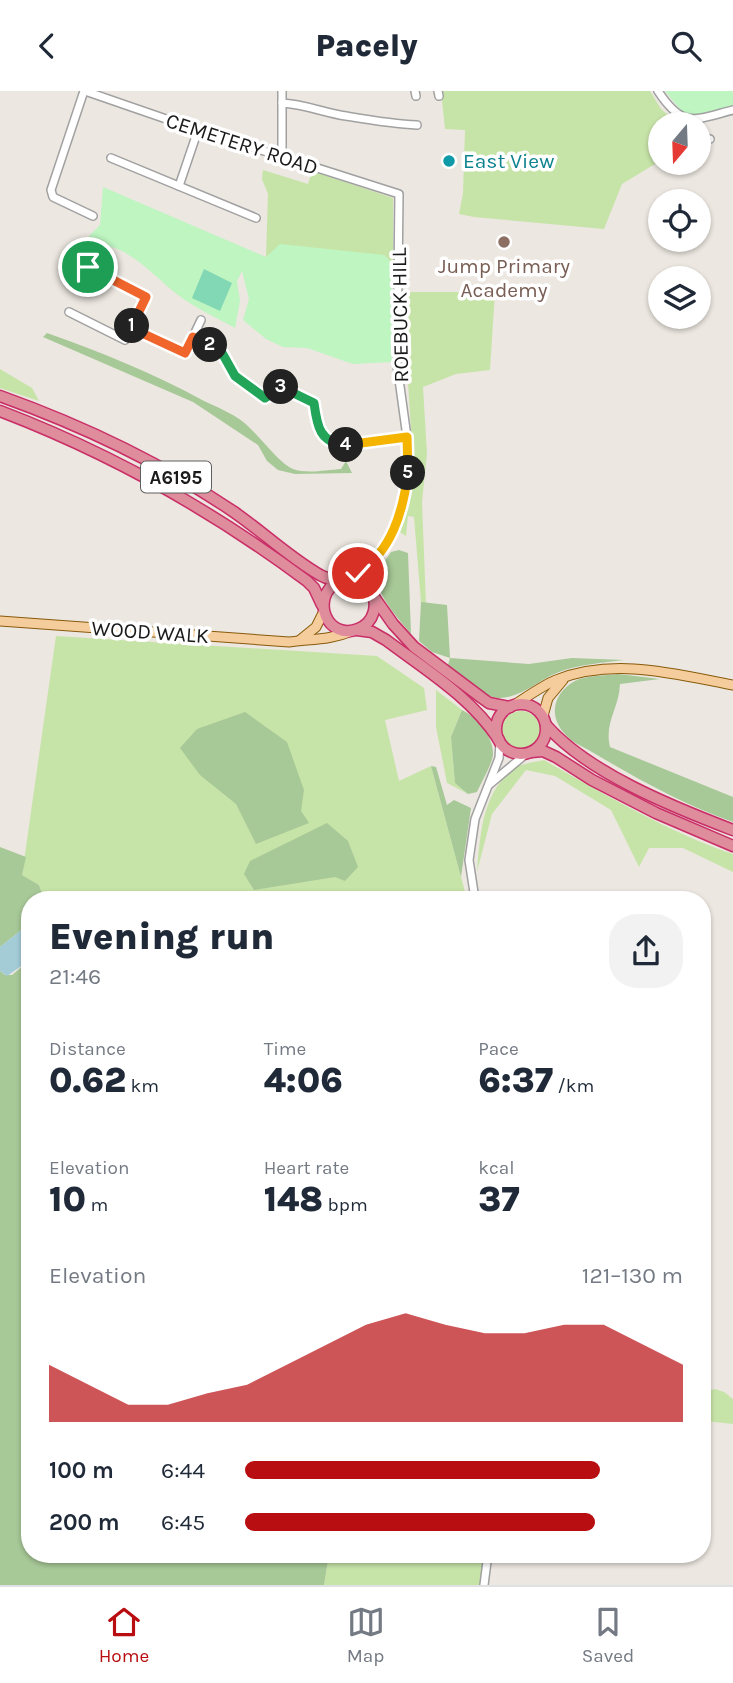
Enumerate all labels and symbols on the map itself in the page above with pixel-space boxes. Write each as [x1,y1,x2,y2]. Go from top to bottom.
street label: CEMETERY ROAD [163,108,321,180]
north arrow [648,112,710,175]
place label: East View [463,149,554,173]
marker: East View [441,153,457,169]
marker: Jump Primary Academy [496,234,512,250]
pin [58,237,118,297]
street label: ROEBUCK HILL [387,247,413,383]
place label: Jump Primary Academy [438,254,570,302]
pin: 1 [114,309,150,343]
pin: 2 [192,327,228,363]
pin: 3 [264,369,298,405]
pin: 4 [328,427,364,463]
pin: 5 [390,455,426,491]
road number: A6195 [141,461,211,493]
pin [328,543,388,603]
street label: WOOD WALK [91,616,210,648]

